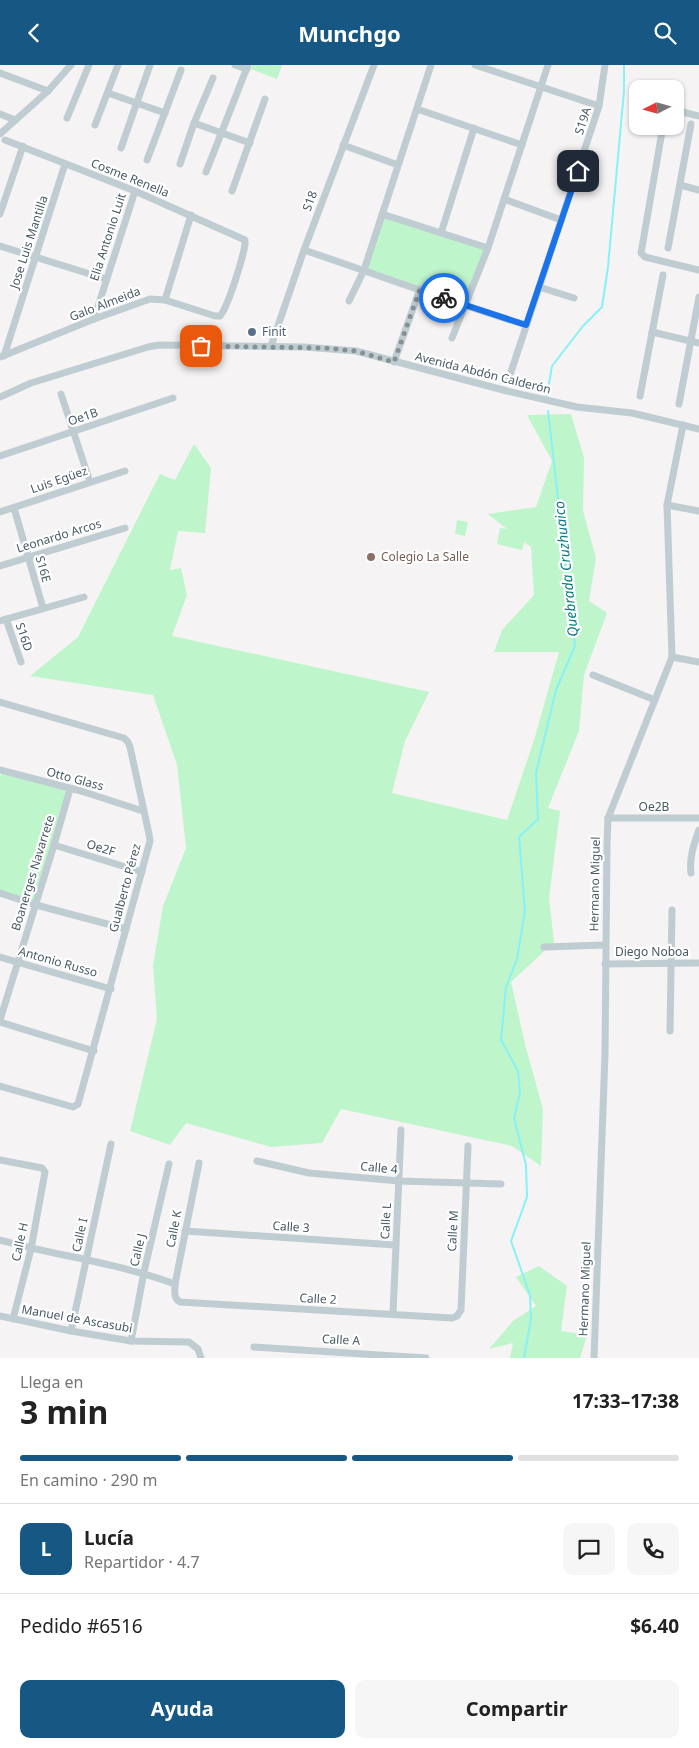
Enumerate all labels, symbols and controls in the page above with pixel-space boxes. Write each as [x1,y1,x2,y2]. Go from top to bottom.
text: Munchgo [298,18,401,48]
icon: back [20,19,48,47]
icon: search [651,19,679,47]
north arrow [629,80,684,135]
map controls [629,80,684,135]
street label: S19A [570,105,595,137]
pin [557,150,599,192]
street label: Cosme Renella [89,154,172,201]
icon: home [564,157,592,185]
street label: S18 [298,188,321,213]
street label: Elia Antonio Luit [85,190,130,283]
street label: Jose Luis Mantilla [5,193,52,292]
courier [419,273,469,323]
street label: Galo Almeida [67,282,143,325]
icon: bike [430,284,458,312]
place label: Finit [262,323,287,340]
pin [180,325,222,367]
marker: Finit [246,326,258,338]
icon: bag [187,332,215,360]
street label: Avenida Abdón Calderón [413,347,553,398]
street label: Oe1B [66,403,100,430]
street label: Luis Egüez [28,462,90,497]
water label: Quebrada Cruzhuaico [549,500,582,638]
street label: Leonardo Arcos [14,514,104,557]
place label: Colegio La Salle [381,548,469,565]
marker: Colegio La Salle [365,551,377,563]
street label: S16E [32,554,55,584]
street label: S16D [12,620,37,654]
street label: Otto Glass [45,763,106,794]
street label: Oe2B [639,798,670,815]
street label: Boanerges Navarrete [7,813,58,933]
street label: Oe2F [85,835,118,860]
street label: Hermano Miguel [585,836,604,932]
street label: Gualberto Pérez [105,841,145,934]
street label: Antonio Russo [17,942,100,981]
street label: Diego Noboa [615,943,689,960]
street label: Calle 4 [360,1157,398,1178]
street label: Calle L [376,1202,395,1240]
street label: Calle K [162,1208,186,1249]
street label: Calle M [443,1210,462,1252]
street label: Calle I [68,1216,91,1254]
street label: Calle 3 [272,1217,310,1236]
street label: Calle H [7,1221,32,1263]
street label: Calle J [125,1232,150,1268]
street label: Hermano Miguel [574,1241,595,1337]
street label: Calle 2 [299,1289,337,1308]
street label: Manuel de Ascasubi [20,1300,134,1337]
street label: Calle A [322,1330,361,1349]
text: Llega en [20,1371,83,1393]
text: 17:33–17:38 [572,1388,679,1414]
text: 3 min [20,1390,108,1433]
text: En camino · 290 m [20,1469,157,1491]
button: chat [563,1523,615,1575]
button: phone [627,1523,679,1575]
text: Lucía [84,1525,134,1551]
text: L [41,1536,51,1562]
text: Repartidor · 4.7 [84,1551,200,1573]
text: Pedido #6516 [20,1613,143,1639]
text: $6.40 [630,1613,679,1639]
button: Ayuda [20,1680,345,1738]
button: Compartir [355,1680,679,1738]

